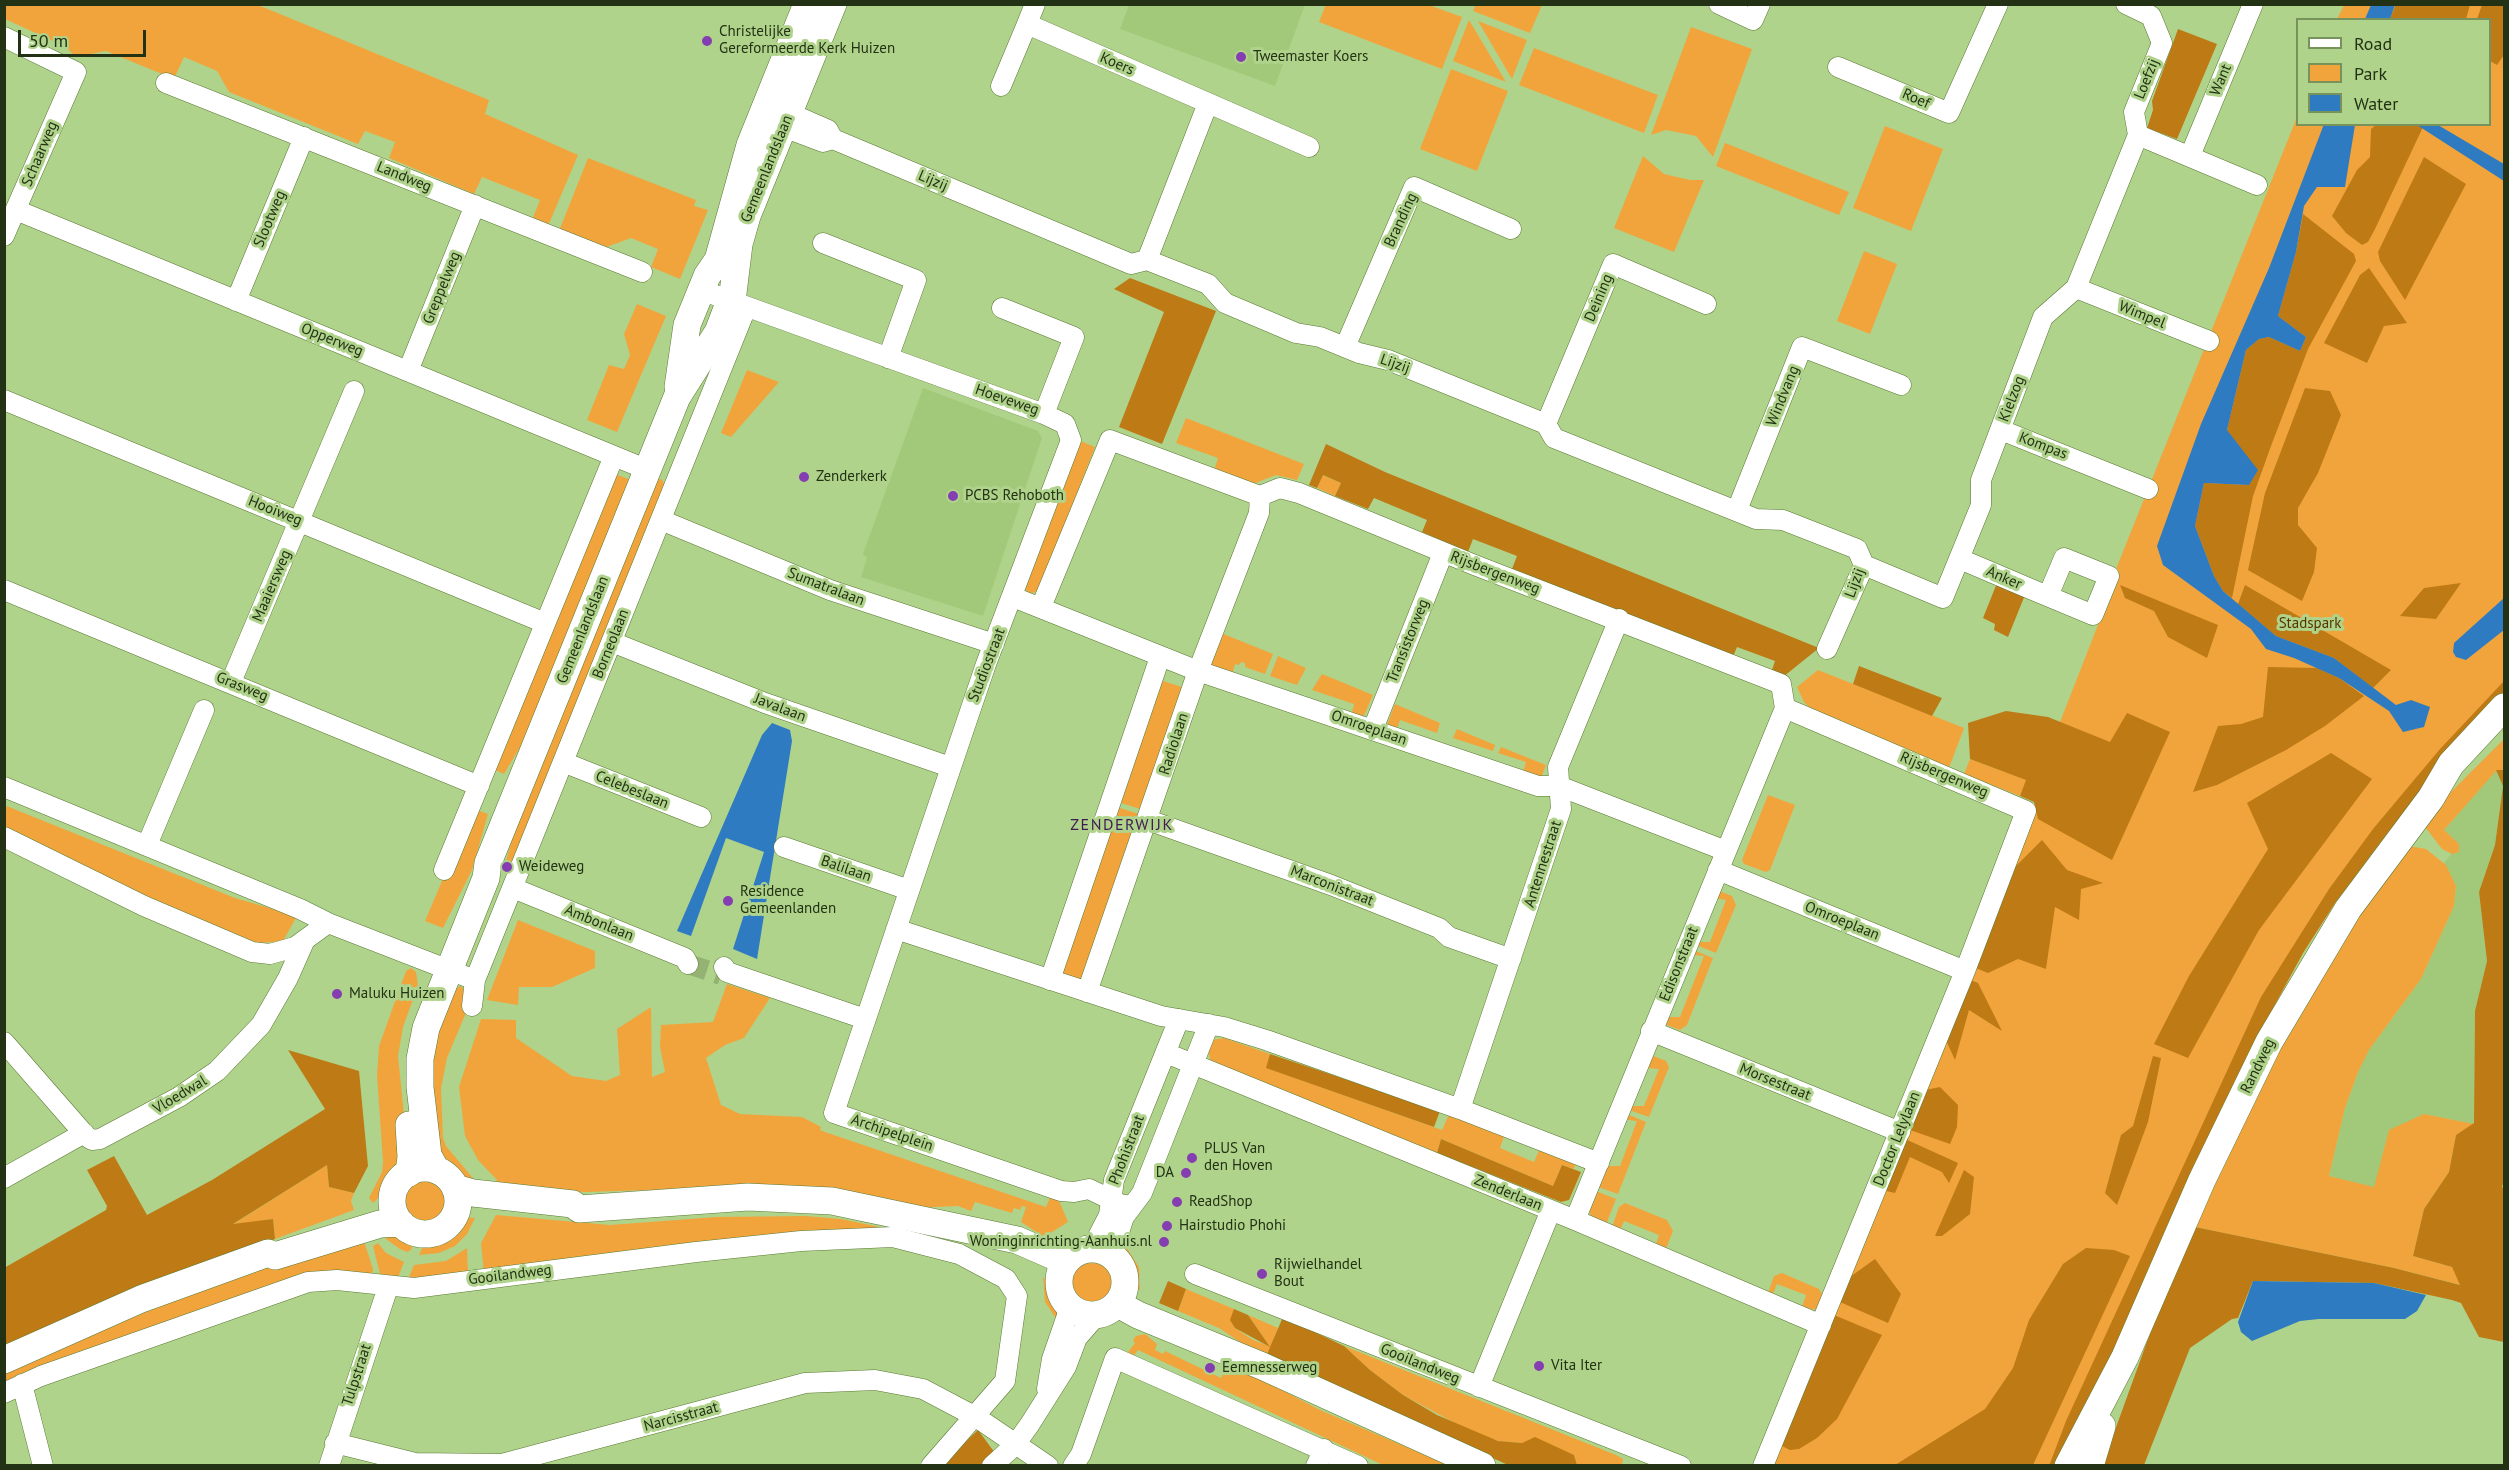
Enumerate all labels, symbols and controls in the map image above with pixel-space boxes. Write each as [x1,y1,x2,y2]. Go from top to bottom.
scale bar [21,18,148,56]
legend [2296,18,2491,126]
place label: Christelijke Gereformeerde Kerk Huizen [719,23,895,58]
text: 50 m [29,29,68,52]
text: Road [2354,32,2392,55]
marker: Christelijke Gereformeerde Kerk Huizen [700,34,714,48]
place label: Tweemaster Koers [1253,48,1368,66]
street label: Koers [1097,49,1137,79]
marker: Tweemaster Koers [1234,50,1248,64]
street label: Loefzij [2131,56,2163,102]
street label: Want [2206,62,2236,98]
text: Park [2354,62,2387,85]
street label: Roef [1899,85,1933,113]
text: Water [2354,92,2398,115]
street label: Gemeenlandslaan [737,113,797,225]
street label: Schaarweg [18,119,62,189]
street label: Landweg [374,158,434,196]
street label: Lijzij [915,167,951,195]
street label: Slootweg [250,188,290,250]
street label: Branding [1381,190,1421,250]
street label: Greppelweg [419,249,465,327]
street label: Deining [1581,272,1617,324]
street label: Wimpel [2116,298,2168,332]
street label: Opperweg [298,319,366,361]
street label: Lijzij [1378,351,1412,377]
street label: Windvang [1763,363,1803,429]
street label: Kielzog [1995,373,2029,425]
street label: Hoeveweg [973,381,1041,419]
street label: Kompas [2016,429,2070,463]
place label: Zenderkerk [816,468,887,486]
marker: Zenderkerk [797,470,811,484]
place label: PCBS Rehoboth [965,487,1064,505]
marker: PCBS Rehoboth [946,489,960,503]
street label: Hooiweg [245,492,305,530]
street label: Maaiersweg [249,547,295,625]
street label: Rijsbergenweg [1448,548,1542,598]
street label: Anker [1984,563,2024,593]
street label: Sumatralaan [785,564,867,610]
street label: Lijzij [1841,566,1869,600]
street label: Gemeenlandslaan [553,574,613,686]
street label: Transistorweg [1383,597,1433,685]
street label: Borneolaan [589,607,633,681]
park label: Stadspark [2279,615,2341,633]
street label: Studiostraat [965,625,1009,705]
street label: Grasweg [213,668,271,706]
street label: Javalaan [752,690,808,726]
street label: Omroeplaan [1329,707,1409,749]
street label: Radiolaan [1156,711,1192,777]
street label: Rijsbergenweg [1897,748,1991,802]
street label: Celebeslaan [593,767,671,813]
district label: ZENDERWIJK [1070,815,1174,835]
street label: Antennestraat [1521,818,1565,910]
street label: Balilaan [818,852,874,886]
place label: Weideweg [519,858,584,876]
marker: Weideweg [500,860,514,874]
street label: Marconistraat [1288,862,1376,910]
place label: Residence Gemeenlanden [740,883,836,918]
marker: Residence Gemeenlanden [721,894,735,908]
street label: Omroeplaan [1802,898,1882,944]
street label: Ambonlaan [562,901,636,945]
street label: Edisonstraat [1656,924,1702,1004]
place label: Maluku Huizen [349,985,445,1003]
marker: Maluku Huizen [330,987,344,1001]
street label: Randweg [2237,1036,2279,1096]
street label: Morsestraat [1737,1060,1813,1104]
street label: Vloedwal [150,1072,210,1118]
street label: Doctor Lelylaan [1870,1089,1924,1189]
street label: Archipelplein [849,1111,935,1155]
street label: Phohistraat [1105,1113,1149,1187]
place label: PLUS Van den Hoven [1204,1140,1273,1175]
marker: PLUS Van den Hoven [1185,1151,1199,1165]
place label: DA [1156,1164,1174,1182]
marker: DA [1179,1166,1193,1180]
street label: Zenderlaan [1471,1171,1545,1215]
place label: ReadShop [1189,1193,1253,1211]
marker: ReadShop [1170,1195,1184,1209]
place label: Hairstudio Phohi [1179,1217,1286,1235]
marker: Hairstudio Phohi [1160,1219,1174,1233]
place label: Woninginrichting-Aanhuis.nl [970,1233,1152,1251]
marker: Woninginrichting-Aanhuis.nl [1157,1235,1171,1249]
place label: Rijwielhandel Bout [1274,1256,1362,1291]
street label: Gooilandweg [467,1261,553,1289]
marker: Rijwielhandel Bout [1255,1267,1269,1281]
street label: Gooilandweg [1378,1340,1462,1388]
street label: Tulpstraat [339,1342,375,1408]
place label: Vita Iter [1551,1357,1602,1375]
place label: Eemnesserweg [1222,1359,1317,1377]
marker: Vita Iter [1532,1359,1546,1373]
marker: Eemnesserweg [1203,1361,1217,1375]
street label: Narcisstraat [642,1398,720,1436]

